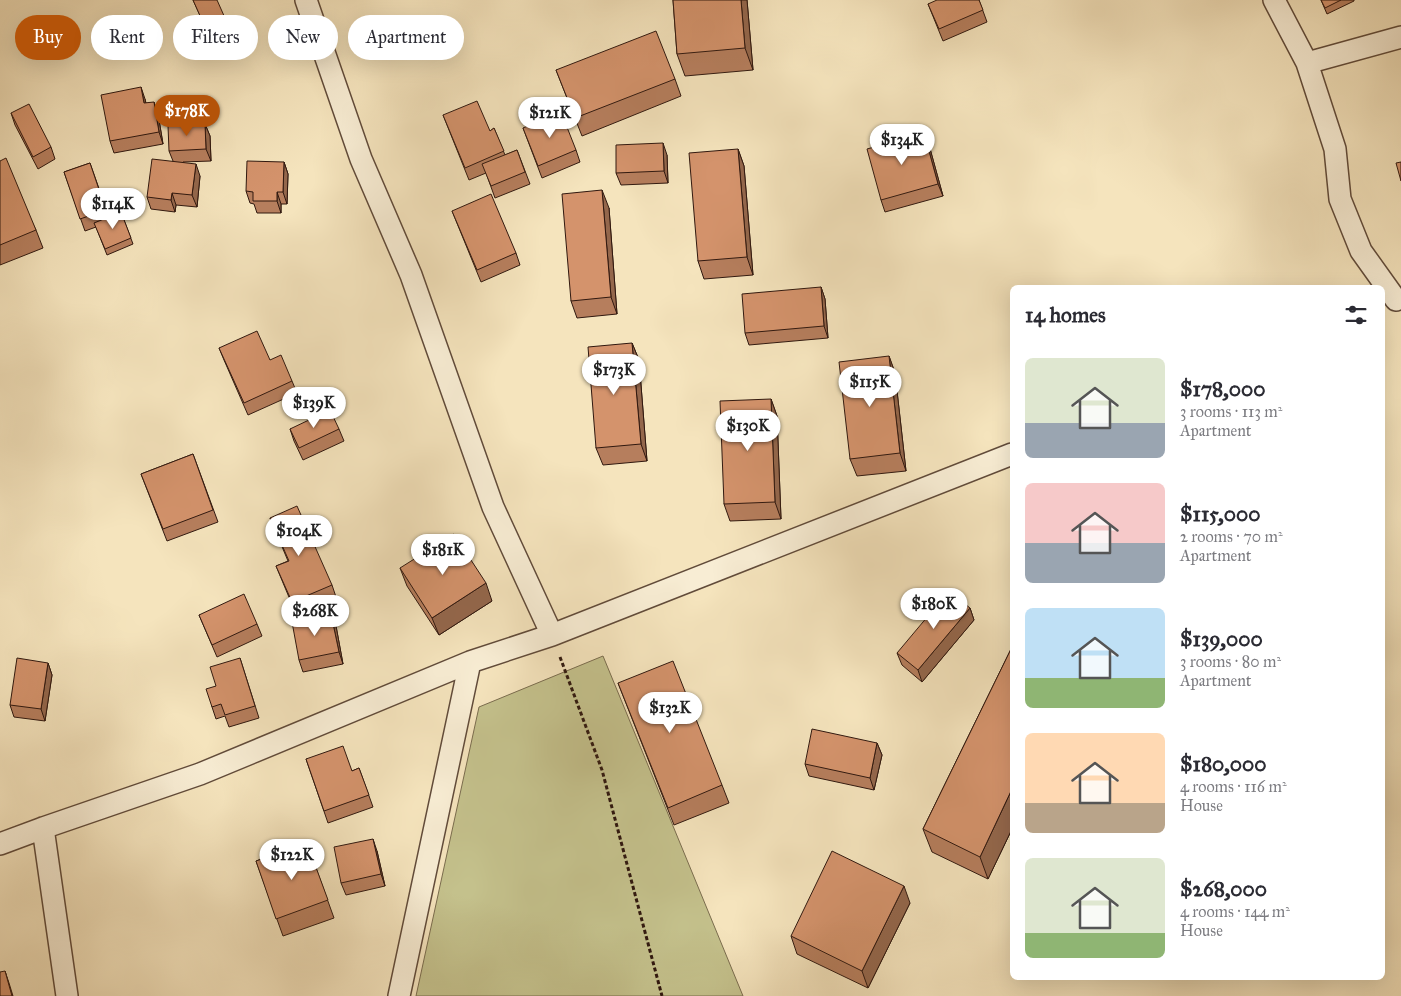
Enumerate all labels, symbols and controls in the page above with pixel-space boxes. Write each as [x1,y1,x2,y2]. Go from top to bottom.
chip: Buy [15,15,81,60]
chip: Rent [91,15,163,60]
chip: Filters [173,15,258,60]
chip: New [268,15,338,60]
chip: Apartment [348,15,464,60]
pin: $178K [152,94,222,137]
pin: $121K [515,96,585,139]
text: $178K [165,101,209,120]
text: $121K [529,103,571,122]
pin: $134K [867,124,937,166]
text: $134K [881,130,923,149]
pin: $114K [78,188,148,230]
text: $114K [92,194,134,213]
icon: filters [1342,301,1370,329]
text: 14 homes [1025,302,1106,328]
pin: $173K [579,354,649,396]
text: $173K [593,360,635,379]
pin: $115K [835,366,905,408]
text: $115K [850,372,890,391]
text: $178,000 [1180,376,1265,402]
icon: home [1065,378,1125,438]
pin: $139K [279,386,349,429]
text: $139K [293,393,335,412]
text: 3 rooms · 113 m² [1180,402,1282,421]
pin: $130K [713,410,783,452]
text: $130K [727,416,769,435]
text: Apartment [1180,421,1252,440]
text: $115,000 [1180,501,1260,527]
icon: home [1065,503,1125,563]
pin: $104K [264,514,334,557]
text: $104K [276,521,322,540]
text: 2 rooms · 70 m² [1180,527,1283,546]
pin: $181K [408,534,478,576]
text: $181K [422,540,464,559]
text: Apartment [1180,546,1252,565]
pin: $180K [899,588,969,630]
pin: $268K [280,594,350,637]
text: $180K [911,594,957,613]
text: $268K [292,601,338,620]
text: $139,000 [1180,626,1263,652]
icon: home [1065,628,1125,688]
text: 3 rooms · 80 m² [1180,652,1281,671]
text: Apartment [1180,671,1252,690]
pin: $132K [635,692,705,734]
text: $132K [649,698,691,717]
text: $180,000 [1180,751,1266,777]
icon: home [1065,753,1125,813]
text: 4 rooms · 116 m² [1180,777,1287,796]
text: House [1180,796,1223,815]
pin: $122K [257,838,327,881]
text: $122K [271,845,314,864]
text: $268,000 [1180,876,1267,902]
icon: home [1065,878,1125,938]
text: 4 rooms · 144 m² [1180,902,1290,921]
text: House [1180,921,1223,940]

